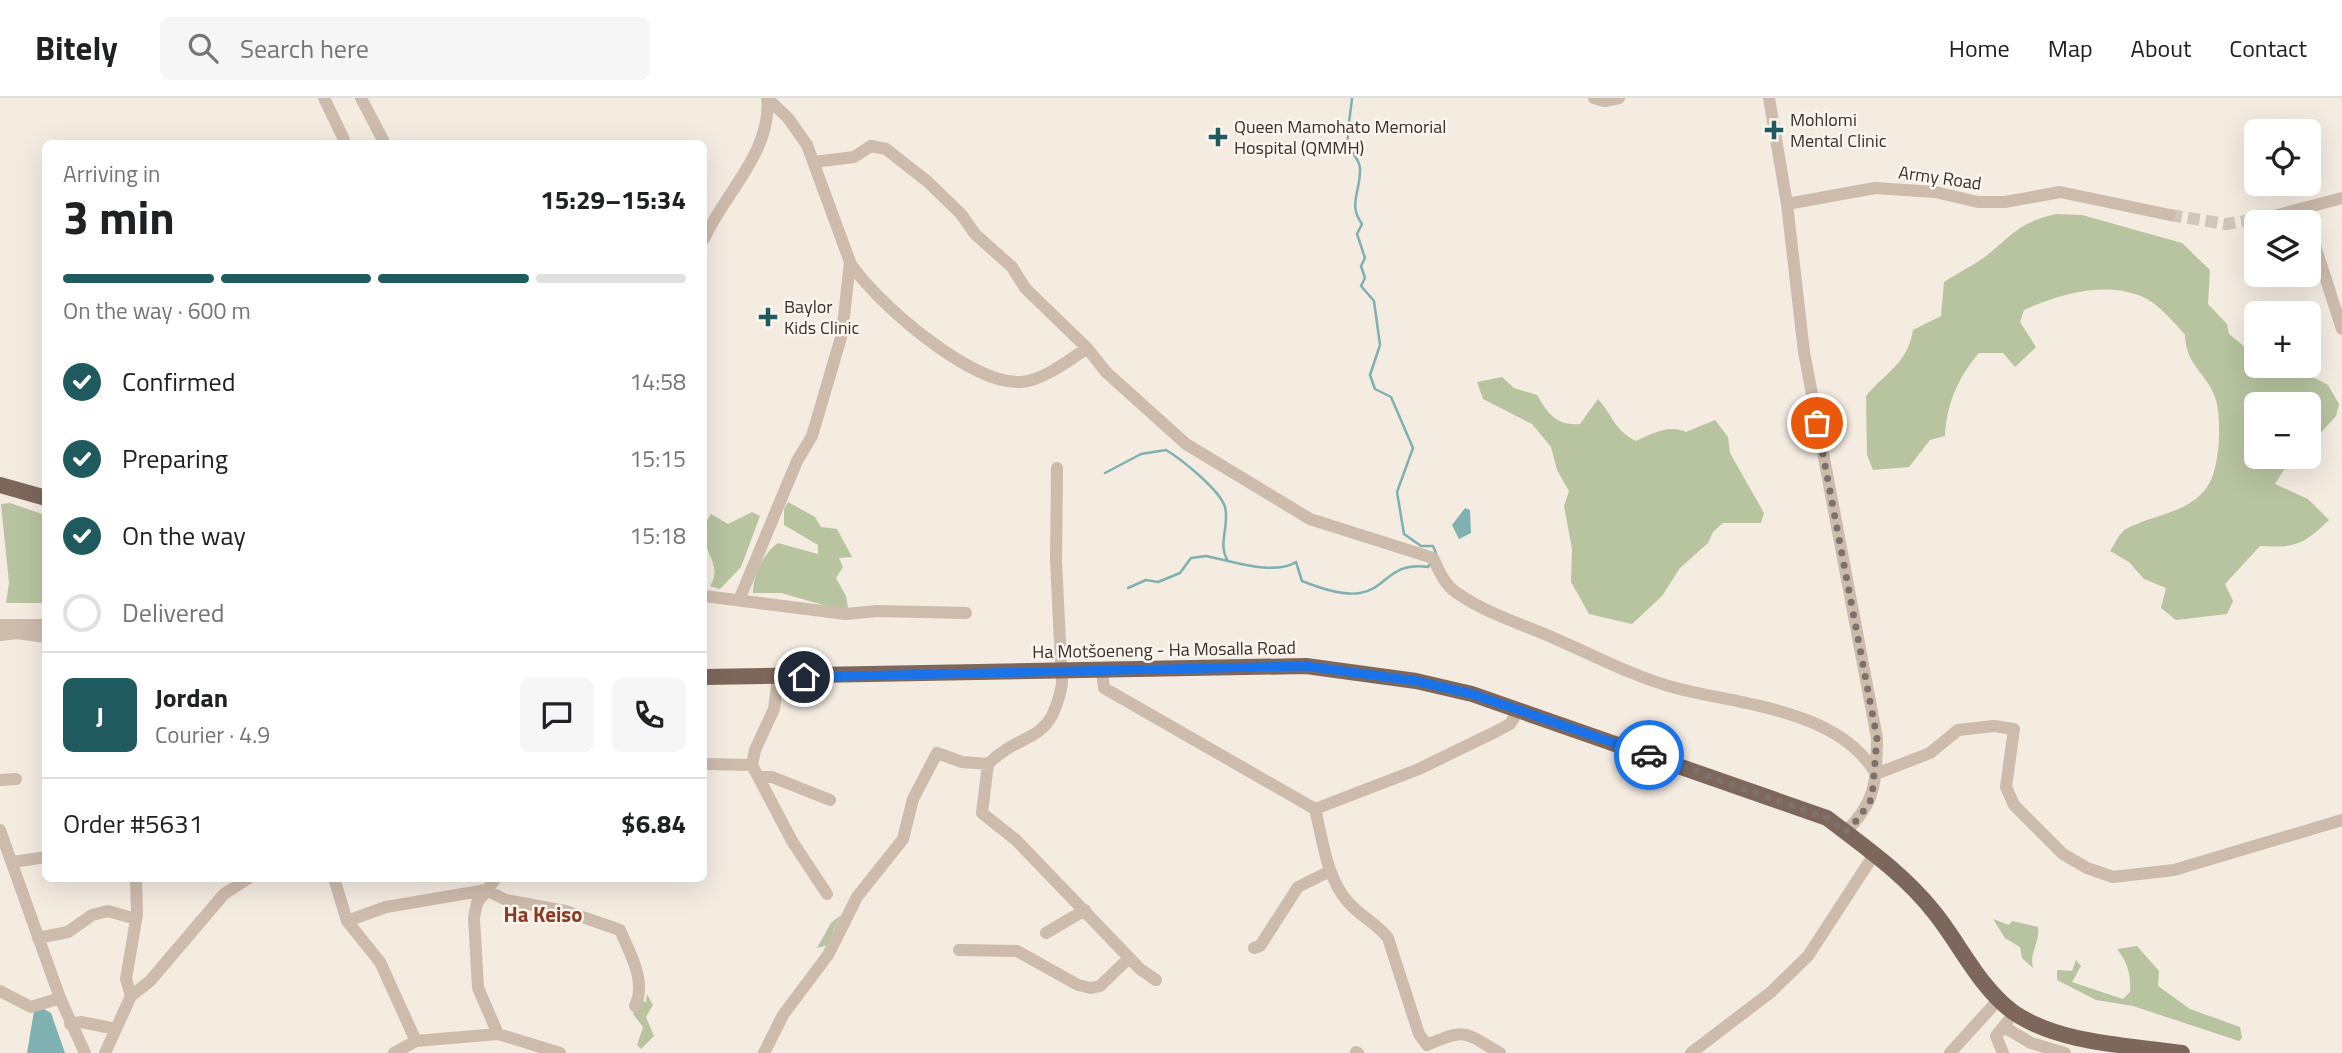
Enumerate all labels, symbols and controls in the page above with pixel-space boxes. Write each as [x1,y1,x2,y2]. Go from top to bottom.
search box [160,17,650,80]
text: Bitely [35,23,118,73]
icon: search [184,29,222,67]
text: Search here [240,29,369,68]
text: Home [1949,30,2010,66]
text: Map [2048,30,2093,66]
text: About [2131,30,2191,66]
text: Contact [2229,30,2307,66]
place label: Mohlomi Mental Clinic [1790,106,1887,154]
place label: Queen Mamohato Memorial Hospital (QMMH) [1234,113,1446,161]
map controls [2244,119,2321,469]
button: locate [2244,119,2321,196]
marker: Mohlomi Mental Clinic [1764,120,1784,140]
marker: Queen Mamohato Memorial Hospital (QMMH) [1208,127,1228,147]
text: Arriving in [63,156,160,191]
street label: Army Road [1897,158,1983,197]
text: 15:29–15:34 [540,180,686,219]
text: 3 min [63,182,175,252]
button: layers [2244,210,2321,287]
text: On the way · 600 m [63,293,251,328]
place label: Baylor Kids Clinic [784,293,860,341]
button: + [2244,301,2321,378]
marker: Baylor Kids Clinic [758,307,778,327]
text: Confirmed [122,362,236,401]
icon: check [63,363,101,401]
text: 14:58 [629,364,686,399]
button: − [2244,392,2321,469]
pin [1787,393,1847,453]
icon: bag [1798,404,1836,442]
text: Preparing [122,439,228,478]
icon: check [63,440,101,478]
text: 15:15 [629,441,686,476]
text: On the way [122,516,246,555]
icon: check [63,517,101,555]
text: 15:18 [629,518,686,553]
text: Delivered [122,593,225,632]
street label: Ha Motšoeneng - Ha Mosalla Road [1032,634,1296,665]
pin [774,647,834,707]
icon: home [785,658,823,696]
text: Jordan [155,678,228,717]
button: chat [520,678,594,752]
button: phone [612,678,686,752]
text: J [96,696,104,735]
text: Courier · 4.9 [155,717,270,752]
courier [1614,720,1684,790]
icon: car [1630,736,1668,774]
text: Order #5631 [63,804,203,843]
text: $6.84 [621,804,686,843]
district label: Ha Keiso [504,898,582,930]

